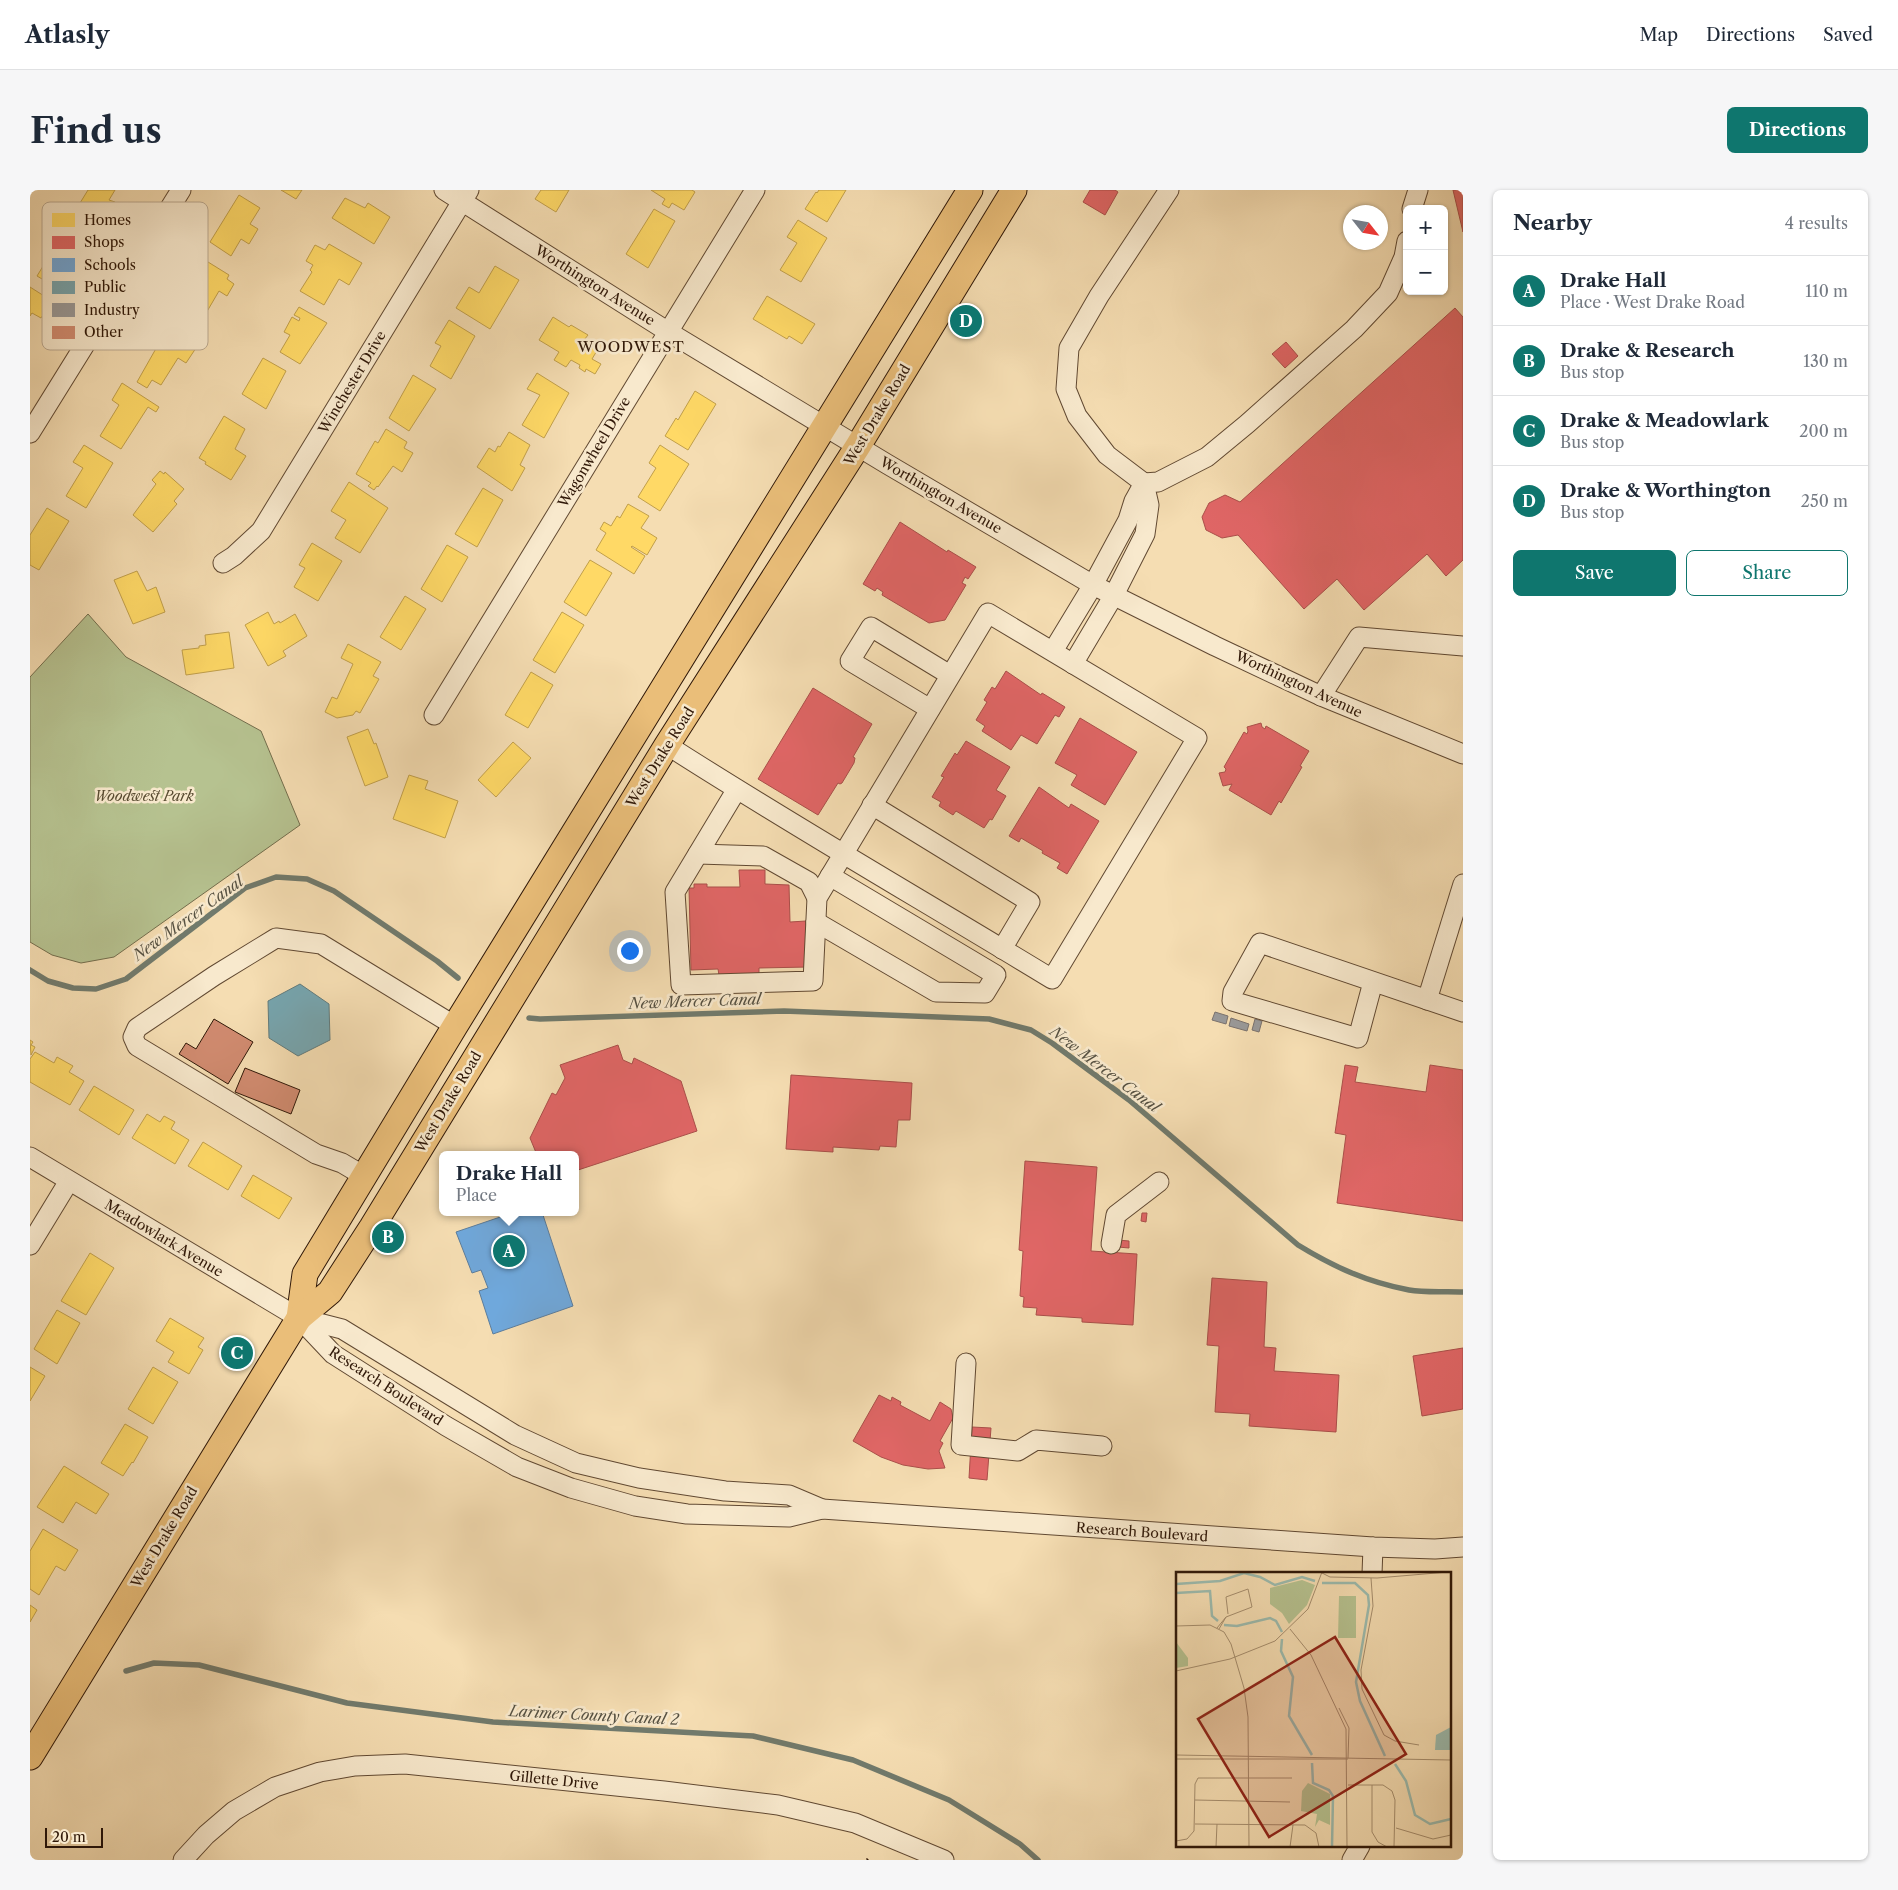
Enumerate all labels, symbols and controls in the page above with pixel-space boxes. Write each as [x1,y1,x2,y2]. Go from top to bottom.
text: Atlasly [25,20,109,49]
text: Map [1639,24,1678,46]
text: Directions [1706,24,1795,46]
text: Saved [1823,24,1873,46]
button: Directions [1727,107,1868,153]
text: Find us [30,109,162,152]
legend [42,202,208,350]
north arrow [1343,205,1388,250]
map controls [1403,205,1448,295]
button: + [1403,205,1448,250]
text: Nearby [1513,210,1592,235]
text: Homes [84,211,131,229]
text: 4 results [1785,213,1848,233]
text: Shops [84,233,124,251]
street label: Worthington Avenue [531,240,658,329]
button: − [1403,250,1448,295]
text: Schools [84,256,136,274]
text: Drake Hall [1560,269,1666,292]
text: Public [84,278,126,296]
text: A [1523,281,1535,301]
text: 110 m [1805,281,1848,301]
text: Place · West Drake Road [1560,292,1745,312]
text: Industry [84,301,140,319]
pin: D [950,302,982,340]
text: Other [84,323,123,341]
street label: Winchester Drive [314,327,390,438]
district label: WOODWEST [576,337,685,356]
text: Drake & Research [1560,339,1735,362]
text: B [1523,351,1535,371]
text: 130 m [1803,351,1848,371]
street label: West Drake Road [839,361,915,470]
text: Bus stop [1560,362,1624,382]
street label: Wagonwheel Drive [553,393,634,511]
text: Drake & Meadowlark [1560,409,1769,432]
text: C [1523,421,1535,441]
text: 200 m [1799,421,1848,441]
text: Bus stop [1560,432,1624,452]
street label: Worthington Avenue [876,452,1005,537]
text: Drake & Worthington [1560,479,1771,502]
text: D [1522,491,1536,511]
text: 250 m [1801,491,1848,511]
text: Bus stop [1560,502,1624,522]
button: Save [1513,550,1676,596]
button: Share [1686,550,1848,596]
street label: Worthington Avenue [1232,646,1365,721]
street label: West Drake Road [621,703,698,811]
park label: Woodwest Park [94,787,194,805]
water label: New Mercer Canal [128,870,249,965]
your location [617,938,643,964]
water label: New Mercer Canal [628,989,764,1013]
water label: New Mercer Canal [1046,1021,1165,1118]
street label: West Drake Road [410,1048,486,1157]
popup [439,1151,579,1216]
text: Drake Hall [456,1162,562,1185]
text: Place [456,1185,497,1205]
street label: Meadowlark Avenue [101,1195,227,1281]
pin: B [372,1218,404,1256]
pin: A [493,1232,525,1270]
pin: C [221,1334,253,1372]
street label: Research Boulevard [326,1342,447,1430]
street label: West Drake Road [126,1483,202,1592]
street label: Research Boulevard [1075,1518,1209,1546]
inset map [1176,1572,1450,1848]
water label: Larimer County Canal 2 [507,1701,680,1729]
street label: Gillette Drive [509,1766,600,1794]
scale bar [45,1825,102,1848]
text: 20 m [52,1828,86,1846]

